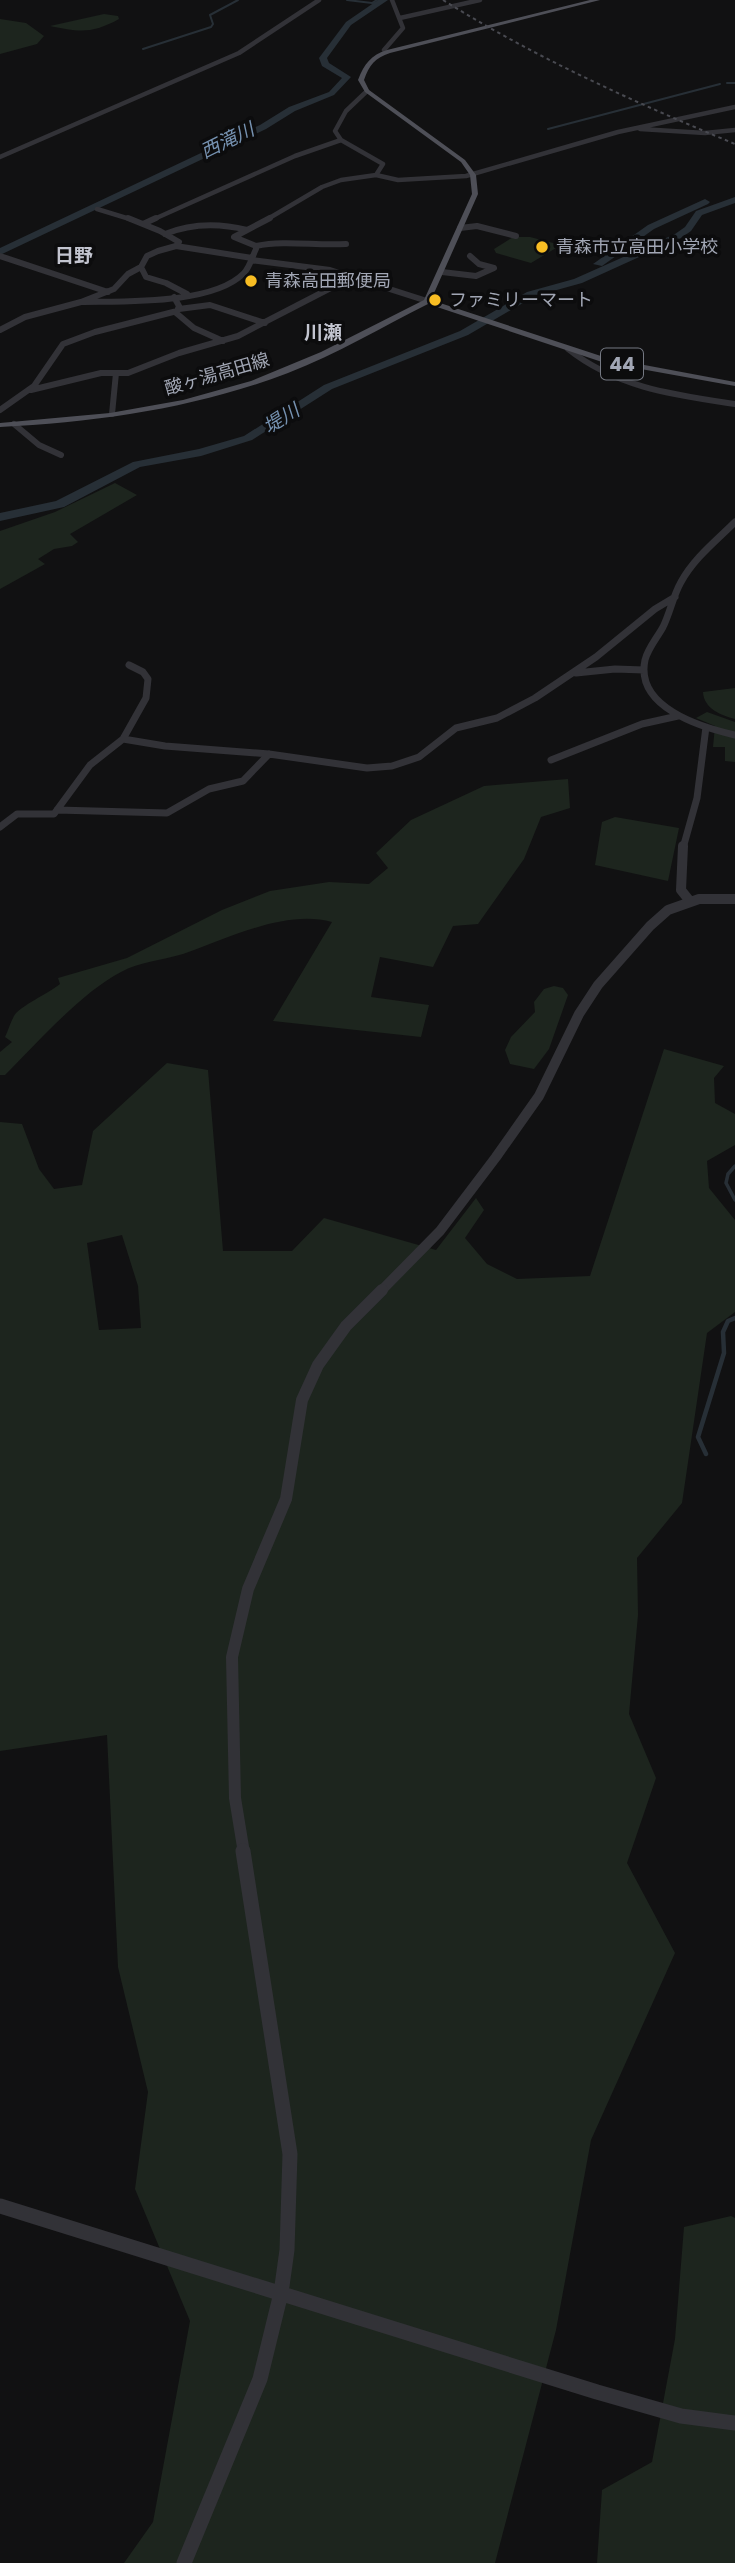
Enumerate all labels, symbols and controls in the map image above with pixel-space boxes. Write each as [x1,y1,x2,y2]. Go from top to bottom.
water label: 西滝川 [196,115,261,165]
place label: 青森市立高田小学校 [556,234,718,259]
marker: 青森市立高田小学校 [534,239,550,255]
district label: 日野 [55,242,93,269]
place label: 青森高田郵便局 [265,268,391,293]
marker: 青森高田郵便局 [243,273,259,289]
place label: ファミリーマート [449,287,593,312]
marker: ファミリーマート [427,292,443,308]
district label: 川瀬 [304,319,342,346]
street label: 酸ヶ湯高田線 [162,347,272,400]
road number: 44 [601,348,643,380]
water label: 堤川 [258,396,306,440]

